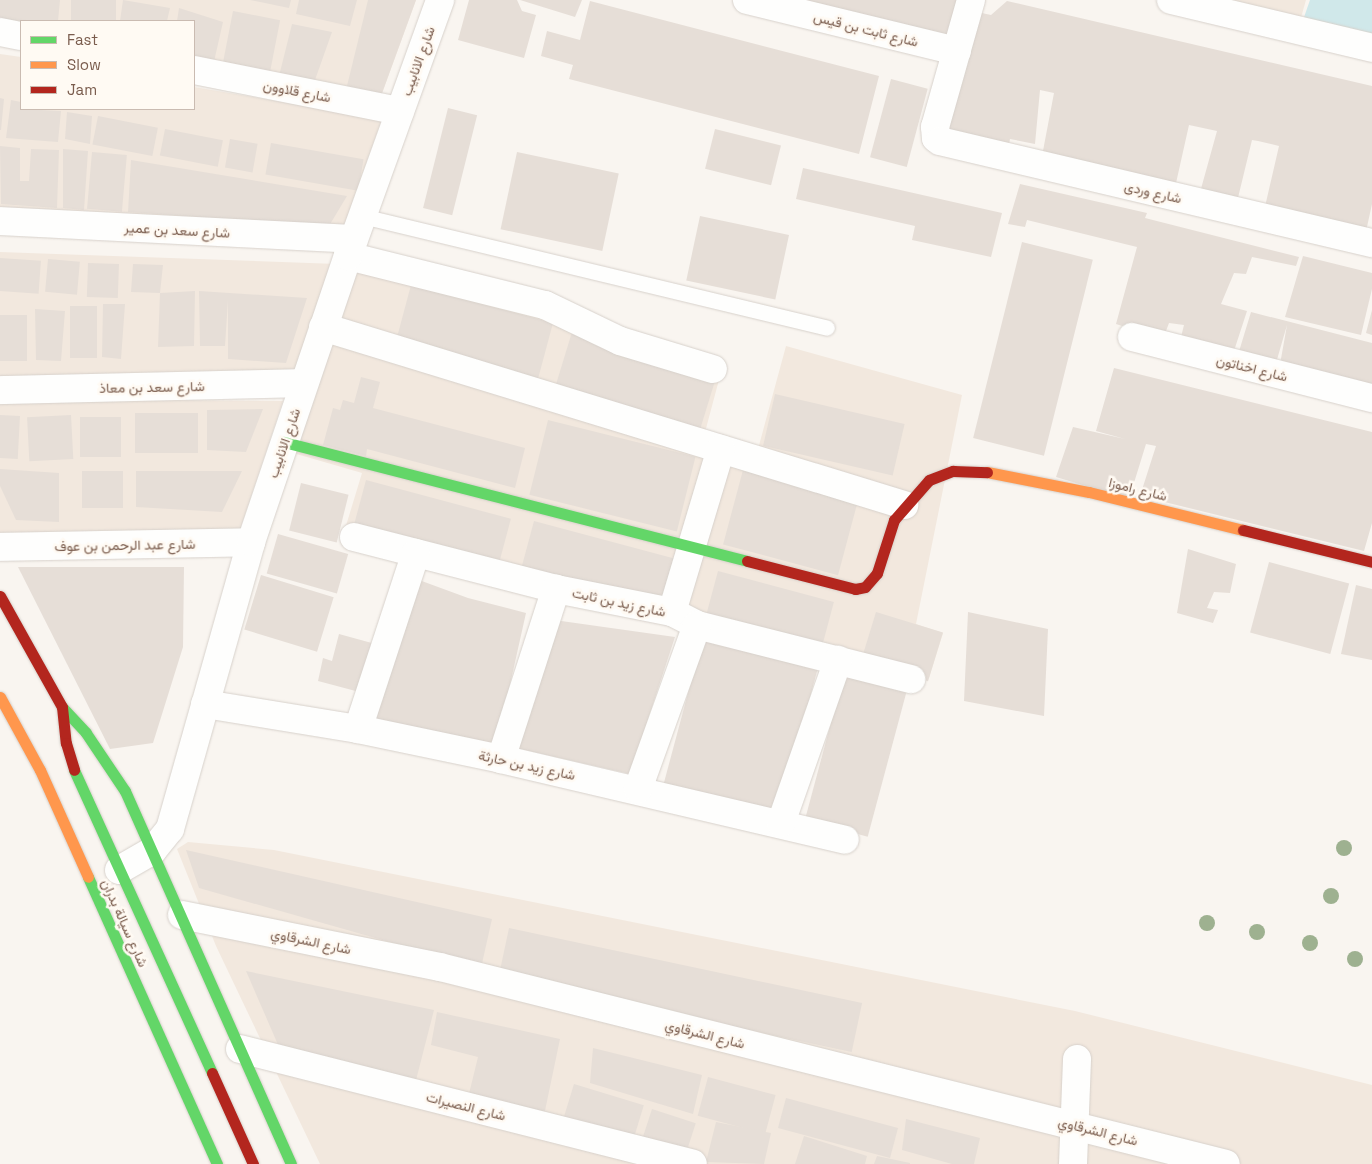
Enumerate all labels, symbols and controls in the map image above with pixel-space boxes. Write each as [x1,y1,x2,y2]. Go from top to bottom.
street label: شارع ثابت بن قيس [812,8,920,50]
legend [20,20,195,110]
street label: شارع الانابيب [398,24,438,98]
text: Fast [67,30,98,49]
text: Slow [67,55,101,74]
street label: شارع قلاوون [262,76,332,106]
text: Jam [67,80,97,99]
street label: شارع وردى [1123,177,1183,207]
street label: شارع سعد بن عمير [124,219,230,241]
street label: شارع اخناتون [1215,351,1289,385]
street label: شارع سعد بن معاذ [99,378,205,396]
street label: شارع الانابيب [264,406,304,480]
street label: شارع راموزا [1107,474,1169,504]
street label: شارع عبد الرحمن بن عوف [54,535,196,555]
street label: شارع زيد بن ثابت [571,584,667,620]
street label: شارع زيد بن حارثة [477,747,577,783]
street label: شارع سيالة بدران [98,876,152,970]
street label: شارع الشرقاوي [269,924,353,958]
street label: شارع الشرقاوي [663,1016,747,1052]
street label: شارع النصيرات [425,1088,507,1124]
street label: شارع الشرقاوي [1056,1113,1140,1149]

